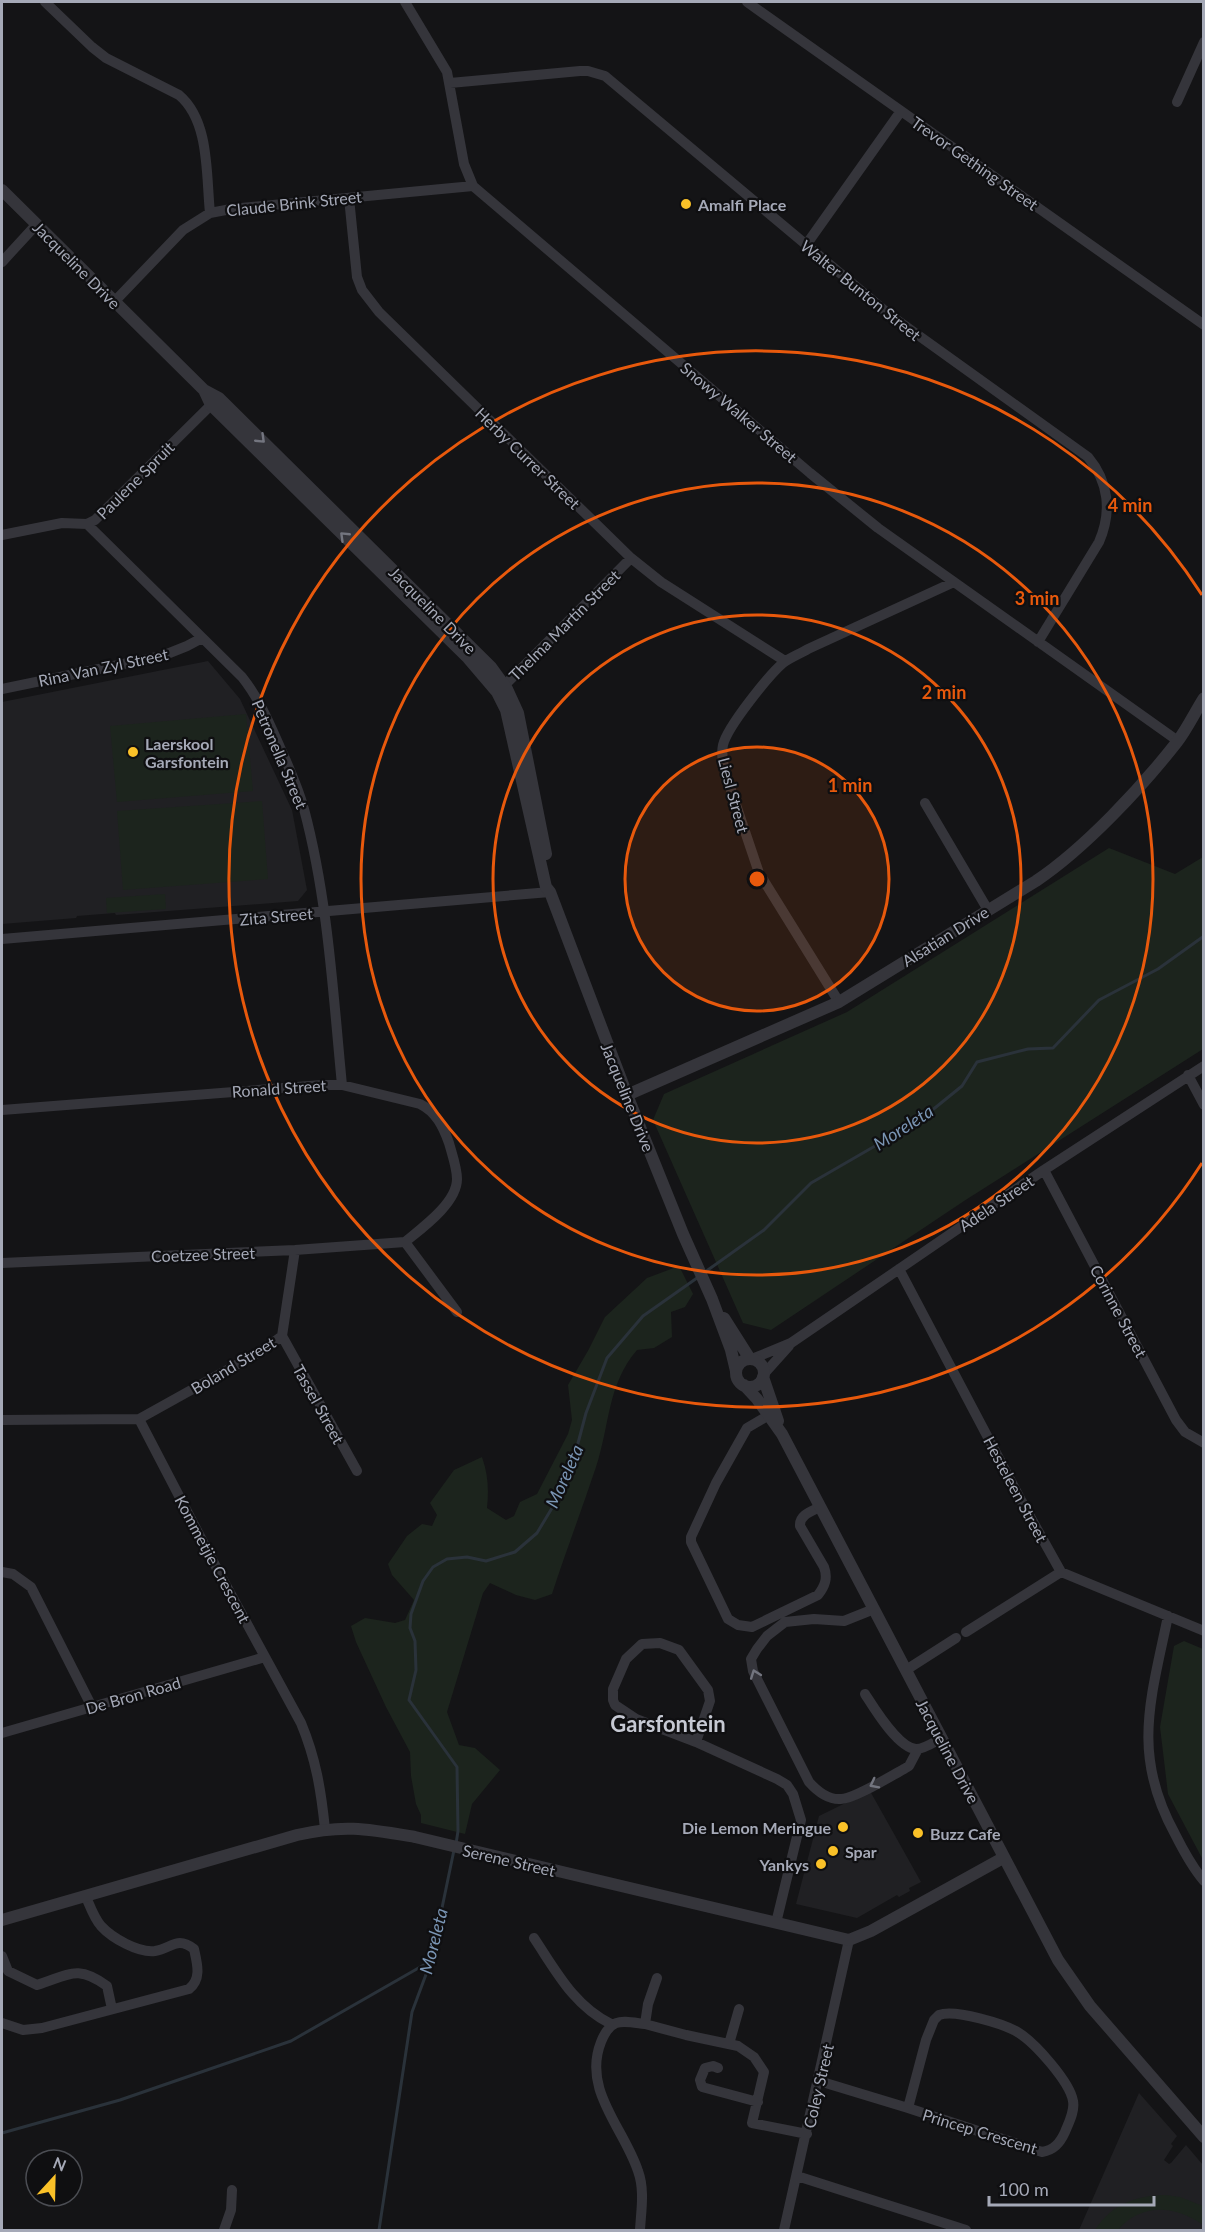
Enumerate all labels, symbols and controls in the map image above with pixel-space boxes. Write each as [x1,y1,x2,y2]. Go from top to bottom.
street label: Trevor Gething Street [908,112,1042,214]
street label: Claude Brink Street [225,186,363,220]
place label: Amalfi Place [697,195,787,214]
marker: Amalfi Place [679,197,693,211]
street label: Jacqueline Drive [29,217,125,313]
street label: Walter Bunton Street [797,236,925,344]
street label: Snowy Walker Street [677,358,801,466]
street label: Herby Currer Street [472,403,584,513]
one-way arrow [253,431,264,442]
street label: Paulene Spruit [92,437,178,523]
text: 4 min [1108,494,1152,516]
one-way arrow [340,532,351,543]
street label: Jacqueline Drive [385,562,481,658]
street label: Thelma Martin Street [505,565,624,684]
text: 3 min [1015,587,1059,609]
street label: Rina Van Zyl Street [36,644,170,690]
text: 2 min [922,681,966,703]
street label: Petronella Street [248,696,312,812]
place label: Laerskool Garsfontein [145,734,229,771]
marker: Laerskool Garsfontein [126,745,140,759]
street label: Liesl Street [715,755,753,835]
text: 1 min [828,774,872,796]
centre of rings [747,869,767,889]
street label: Alsatian Drive [898,902,992,970]
street label: Zita Street [239,903,314,929]
street label: Jacqueline Drive [598,1040,658,1154]
street label: Ronald Street [231,1075,327,1101]
water label: Moreleta [869,1100,937,1154]
street label: Adela Street [955,1171,1037,1235]
street label: Coetzee Street [151,1243,256,1265]
street label: Corinne Street [1087,1262,1151,1361]
street label: Boland Street [187,1332,279,1398]
street label: Tassel Street [289,1361,349,1447]
street label: Hesteleen Street [980,1433,1052,1545]
water label: Moreleta [540,1441,588,1511]
street label: Kommetjie Crescent [171,1492,255,1626]
one-way arrow [750,1670,763,1680]
street label: De Bron Road [83,1672,183,1718]
street label: Jacqueline Drive [913,1696,983,1806]
district label: Garsfontein [610,1710,726,1737]
one-way arrow [869,1777,880,1789]
place label: Die Lemon Meringue [682,1818,831,1837]
marker: Die Lemon Meringue [836,1820,850,1834]
place label: Buzz Cafe [930,1824,1001,1843]
marker: Buzz Cafe [911,1826,925,1840]
street label: Serene Street [461,1840,557,1880]
place label: Spar [845,1842,877,1861]
marker: Spar [826,1844,840,1858]
place label: Yankys [758,1855,809,1874]
marker: Yankys [814,1857,828,1871]
water label: Moreleta [414,1906,452,1976]
street label: Coley Street [799,2042,837,2130]
street label: Princep Crescent [920,2105,1040,2158]
north arrow [24,2148,84,2208]
text: N [51,2153,69,2175]
scale bar [989,2169,1154,2207]
text: 100 m [998,2178,1049,2200]

